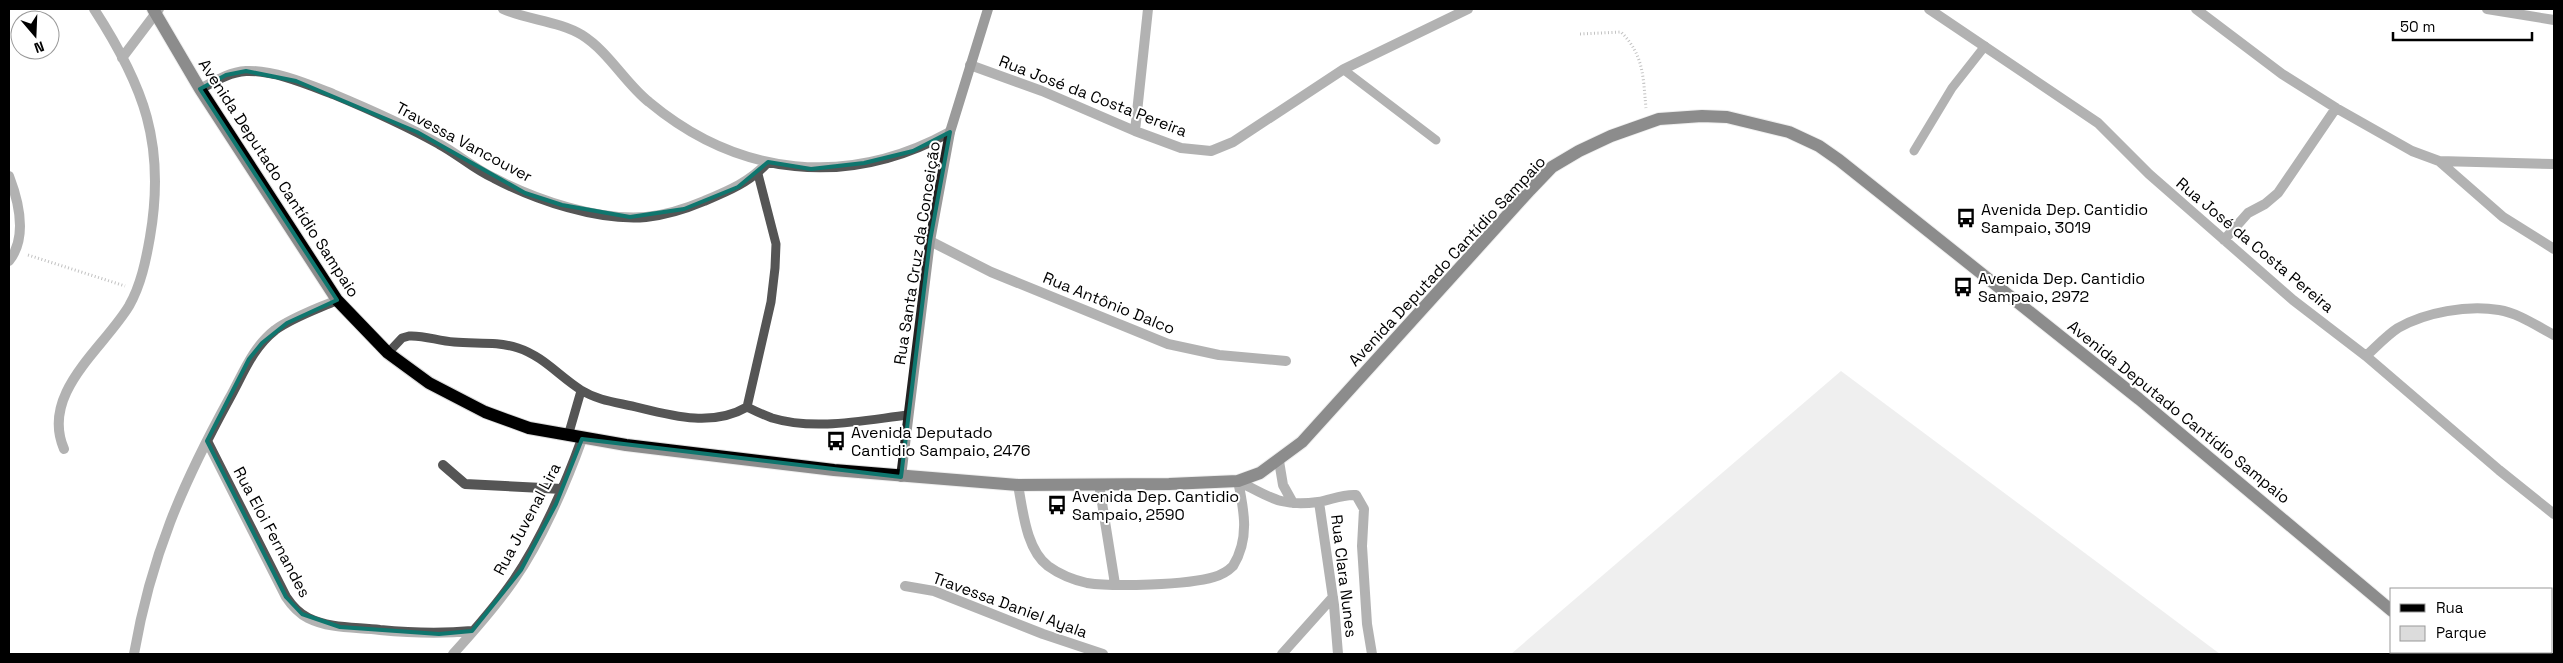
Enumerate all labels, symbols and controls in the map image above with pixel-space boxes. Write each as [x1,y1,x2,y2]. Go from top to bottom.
north arrow [10,10,60,60]
scale bar [2393,10,2532,42]
text: 50 m [2400,17,2435,36]
text: N [32,37,47,57]
street label: Rua José da Costa Pereira [996,50,1190,142]
street label: Avenida Deputado Cantídio Sampaio [194,55,364,301]
street label: Travessa Vancouver [392,97,536,187]
street label: Rua Santa Cruz da Conceição [889,140,945,366]
street label: Avenida Deputado Cantídio Sampaio [1344,151,1550,371]
street label: Rua José da Costa Pereira [2172,173,2338,317]
place label: Avenida Dep. Cantidio Sampaio, 3019 [1981,199,2148,238]
bus stop icon: Avenida Dep. Cantidio Sampaio, 3019 [1955,207,1977,229]
street label: Rua Antônio Dalco [1040,267,1178,339]
place label: Avenida Dep. Cantidio Sampaio, 2972 [1978,268,2145,307]
bus stop icon: Avenida Dep. Cantidio Sampaio, 2972 [1952,276,1974,298]
street label: Avenida Deputado Cantídio Sampaio [2063,316,2295,508]
place label: Avenida Deputado Cantidio Sampaio, 2476 [851,422,1030,461]
bus stop icon: Avenida Deputado Cantidio Sampaio, 2476 [825,430,847,452]
street label: Rua Juvenal Lira [489,459,565,579]
street label: Rua Eloi Fernandes [229,463,315,601]
place label: Avenida Dep. Cantidio Sampaio, 2590 [1072,486,1239,525]
bus stop icon: Avenida Dep. Cantidio Sampaio, 2590 [1046,494,1068,516]
street label: Rua Clara Nunes [1326,513,1362,639]
street label: Travessa Daniel Ayala [930,567,1090,643]
legend [2390,588,2553,653]
text: Rua [2436,598,2464,617]
text: Parque [2436,623,2487,642]

